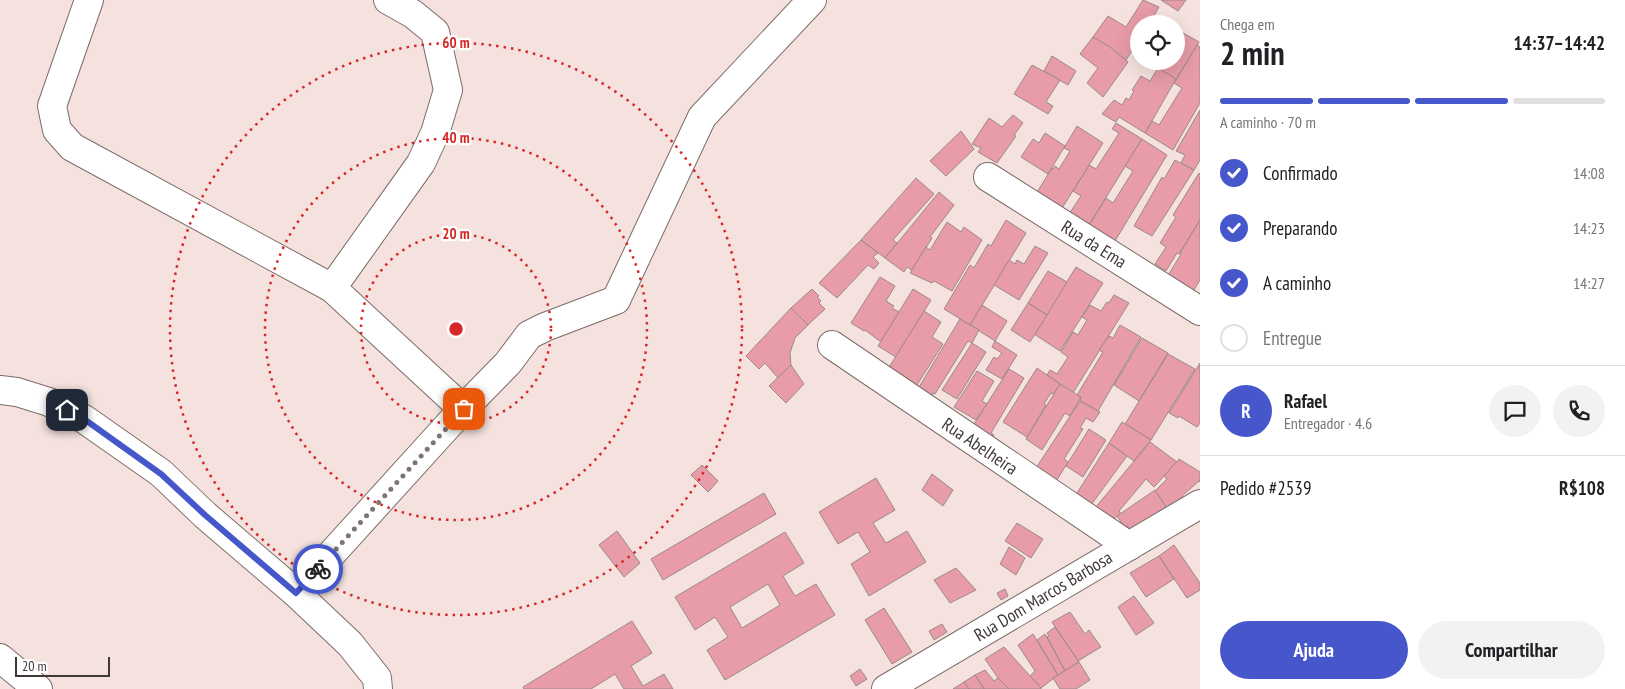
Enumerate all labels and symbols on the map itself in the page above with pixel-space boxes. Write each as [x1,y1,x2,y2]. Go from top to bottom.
text: 60 m [442,33,470,52]
text: 40 m [442,128,470,147]
street label: Rua da Ema [1057,215,1131,273]
text: 20 m [442,224,470,243]
centre of rings [447,320,465,338]
pin [443,388,485,430]
pin [46,389,88,431]
street label: Rua Abelheira [938,412,1022,480]
courier [293,544,343,594]
street label: Rua Dom Marcos Barbosa [970,546,1116,646]
scale bar [15,654,110,677]

